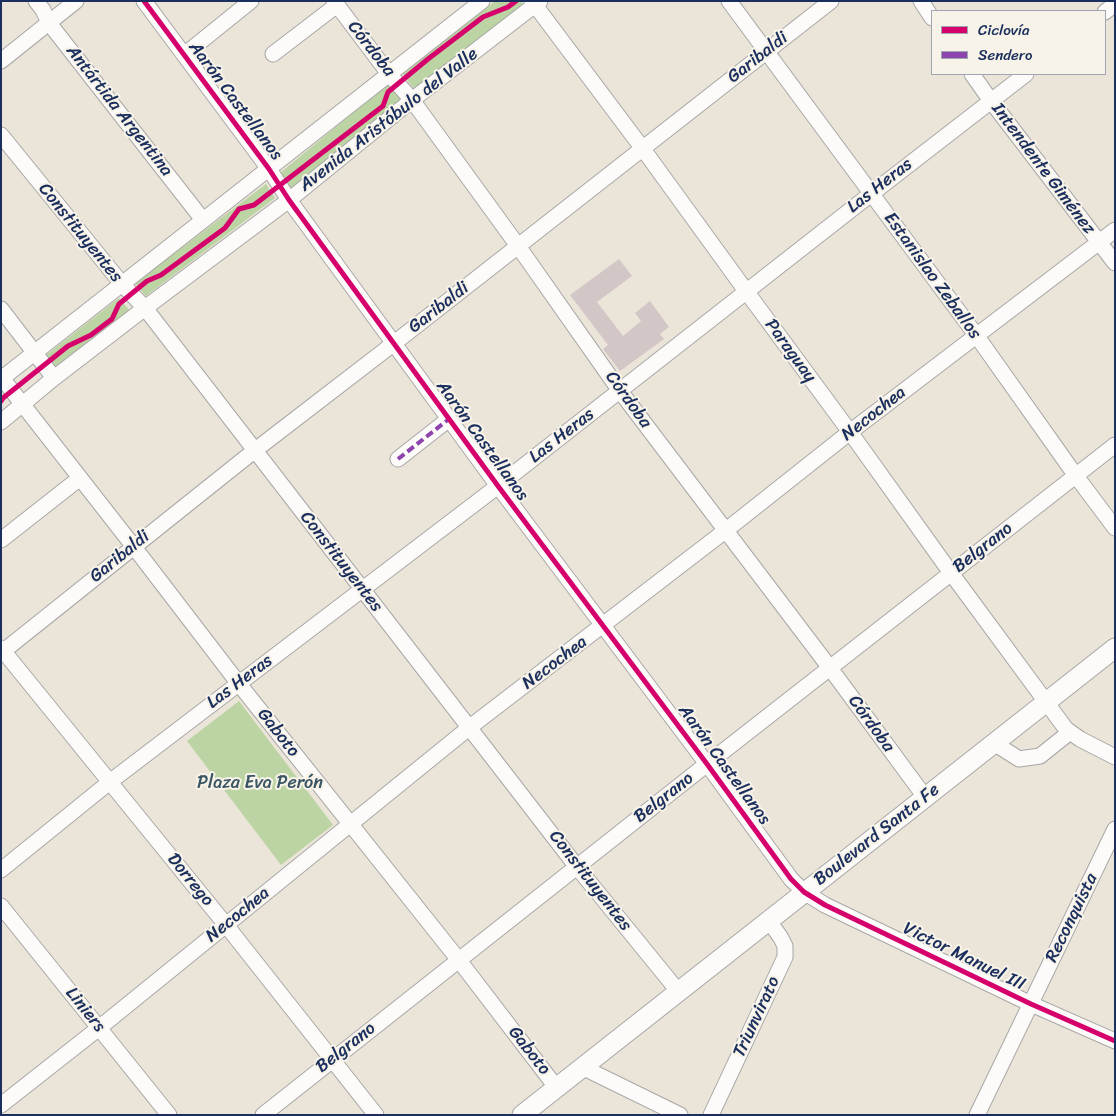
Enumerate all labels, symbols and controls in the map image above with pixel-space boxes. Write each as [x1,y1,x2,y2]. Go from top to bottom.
legend [931,10,1106,75]
street label: Córdoba [342,17,400,81]
text: Ciclovía [978,17,1030,43]
street label: Garibaldi [723,28,793,88]
street label: Aarón Castellanos [183,37,287,165]
street label: Antártida Argentina [61,41,177,181]
text: Sendero [978,42,1032,68]
street label: Avenida Aristóbulo del Valle [295,43,483,197]
street label: Intendente Giménez [986,99,1100,239]
street label: Las Heras [843,154,917,218]
street label: Constituyentes [33,179,127,287]
street label: Estanislao Zeballos [879,208,985,344]
street label: Garibaldi [404,278,474,338]
street label: Paraguay [760,315,820,387]
street label: Córdoba [600,367,656,433]
street label: Aarón Castellanos [431,377,533,505]
street label: Necochea [837,382,911,446]
street label: Las Heras [525,404,599,468]
street label: Constituyentes [295,507,387,617]
street label: Belgrano [949,518,1017,578]
street label: Garibaldi [86,526,154,588]
street label: Necochea [518,632,592,694]
street label: Las Heras [203,650,277,714]
street label: Córdoba [843,691,899,757]
street label: Aarón Castellanos [673,701,775,829]
street label: Gaboto [252,704,304,762]
street label: Belgrano [630,768,698,828]
park label: Plaza Eva Perón [197,772,323,794]
street label: Boulevard Santa Fe [810,779,944,891]
street label: Constituyentes [544,826,636,936]
street label: Dorrego [162,849,218,911]
street label: Reconquista [1041,870,1103,966]
street label: Necochea [202,883,274,947]
street label: Victor Manuel III [899,918,1029,996]
street label: Triunvirato [729,973,785,1061]
street label: Liniers [60,983,110,1037]
street label: Belgrano [312,1018,380,1078]
street label: Gaboto [503,1022,555,1080]

